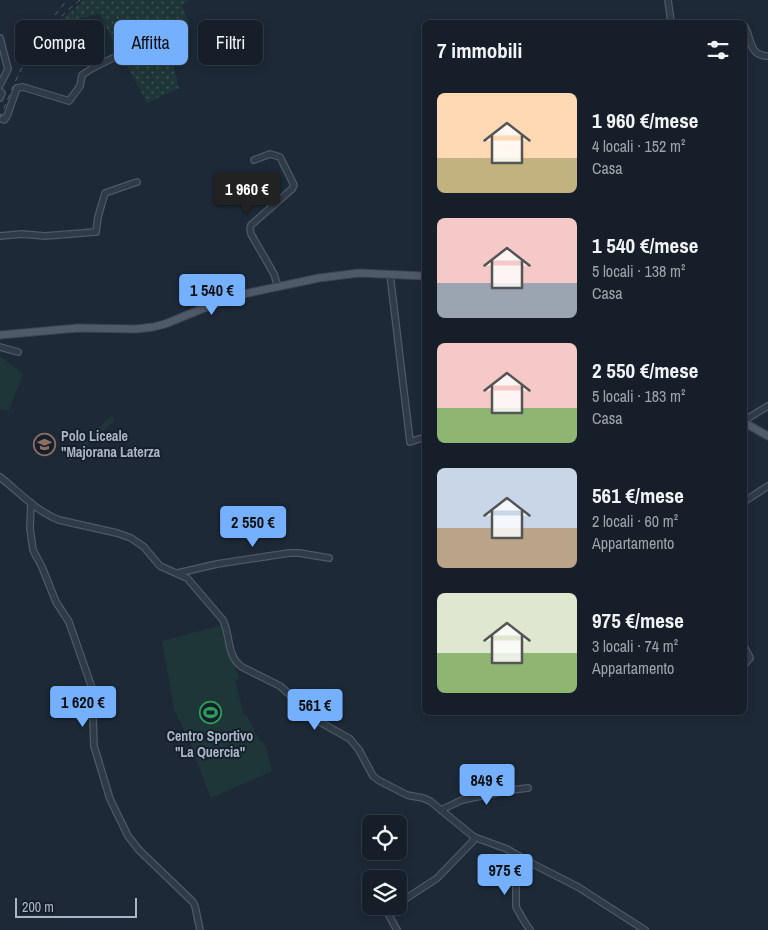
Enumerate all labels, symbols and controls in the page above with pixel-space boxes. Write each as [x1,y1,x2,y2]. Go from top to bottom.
chip: Compra [15,20,104,65]
chip: Affitta [114,20,188,65]
chip: Filtri [198,20,263,65]
text: 7 immobili [437,36,522,65]
icon: filters [704,36,732,64]
text: 1 960 €/mese [592,106,698,135]
icon: home [477,113,537,173]
text: 4 locali · 152 m² [592,135,685,157]
text: Casa [592,157,623,179]
pin: 1 960 € [201,172,293,215]
text: 1 960 € [225,178,269,200]
text: 1 540 €/mese [592,231,698,260]
icon: home [477,238,537,298]
text: 5 locali · 138 m² [592,260,685,282]
pin: 1 540 € [166,274,258,316]
text: 1 540 € [190,279,234,301]
text: Casa [592,282,623,304]
text: 2 550 €/mese [592,356,698,385]
icon: home [477,363,537,423]
text: 5 locali · 183 m² [592,385,685,407]
text: Casa [592,407,623,429]
place label: Polo Liceale "Majorana Laterza [61,427,161,461]
school or university icon: Polo Liceale "Majorana Laterza [33,432,57,456]
text: 561 €/mese [592,481,684,510]
icon: home [477,488,537,548]
pin: 2 550 € [207,506,299,548]
text: 2 locali · 60 m² [592,510,678,532]
text: 2 550 € [231,511,275,533]
text: Appartamento [592,532,674,554]
text: 975 €/mese [592,606,684,635]
icon: home [477,613,537,673]
text: 3 locali · 74 m² [592,635,678,657]
text: Appartamento [592,657,674,679]
pin: 1 620 € [37,686,129,728]
pin: 561 € [280,688,350,731]
text: 1 620 € [61,691,105,713]
text: 561 € [299,694,331,716]
sports icon: Centro Sportivo "La Quercia" [198,701,222,725]
place label: Centro Sportivo "La Quercia" [167,727,253,761]
pin: 849 € [452,764,522,806]
text: 849 € [471,769,503,791]
map controls [362,815,407,915]
button: locate [362,815,407,860]
pin: 975 € [470,854,540,896]
text: 975 € [489,859,521,881]
button: layers [362,870,407,915]
scale bar [15,895,138,918]
text: 200 m [22,898,54,916]

